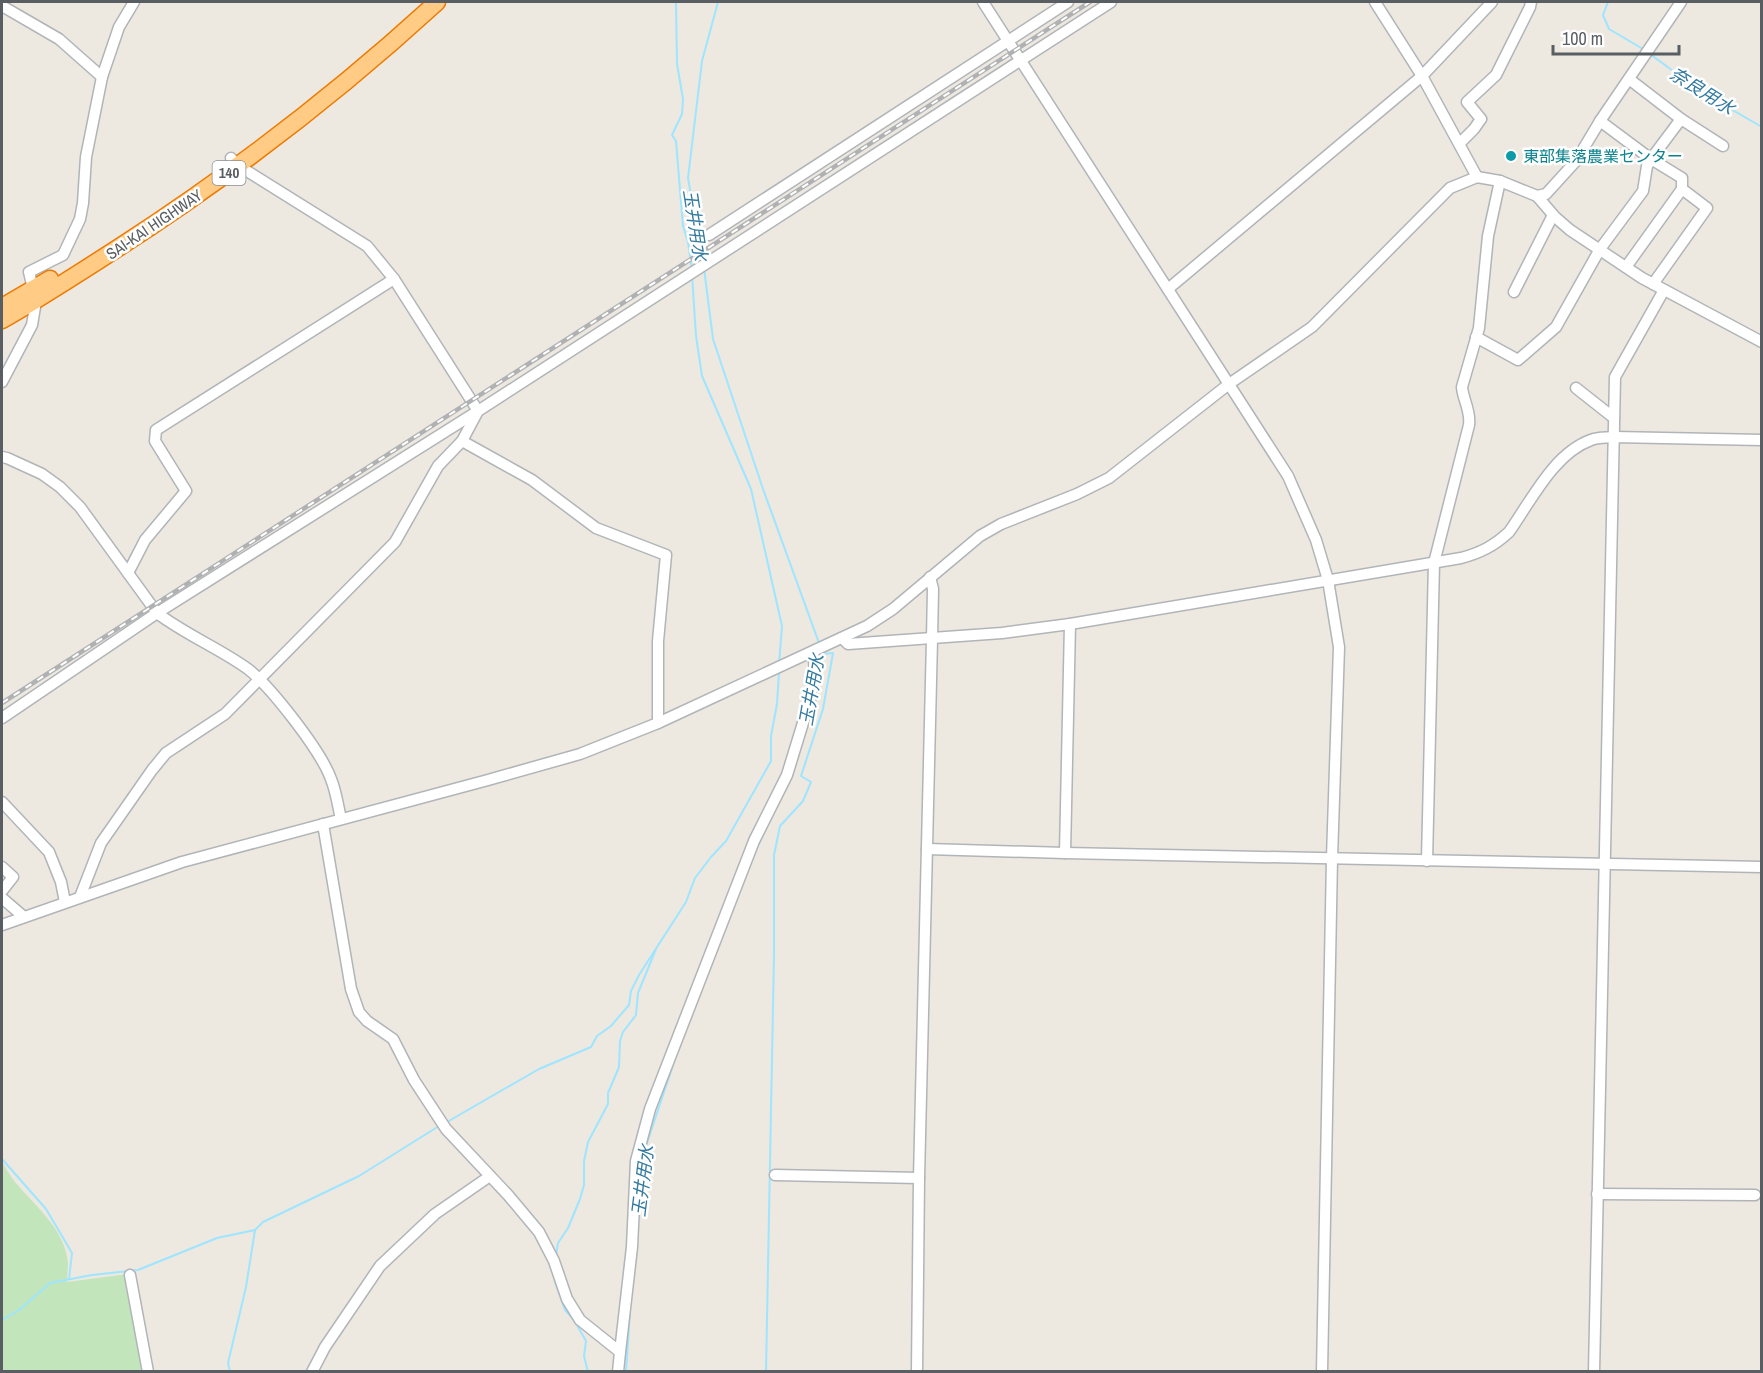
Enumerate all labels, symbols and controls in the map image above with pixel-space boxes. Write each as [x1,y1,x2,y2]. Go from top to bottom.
scale bar [1553,18,1679,56]
text: 100 m [1562,26,1603,51]
water label: 奈良用水 [1665,61,1741,121]
place label: 東部集落農業センター [1523,145,1683,167]
marker: 東部集落農業センター [1504,149,1518,163]
road number: 140 [212,161,246,185]
street label: SAI-KAI HIGHWAY [102,184,207,264]
water label: 玉井用水 [678,187,714,264]
water label: 玉井用水 [793,650,830,728]
water label: 玉井用水 [626,1142,660,1218]

